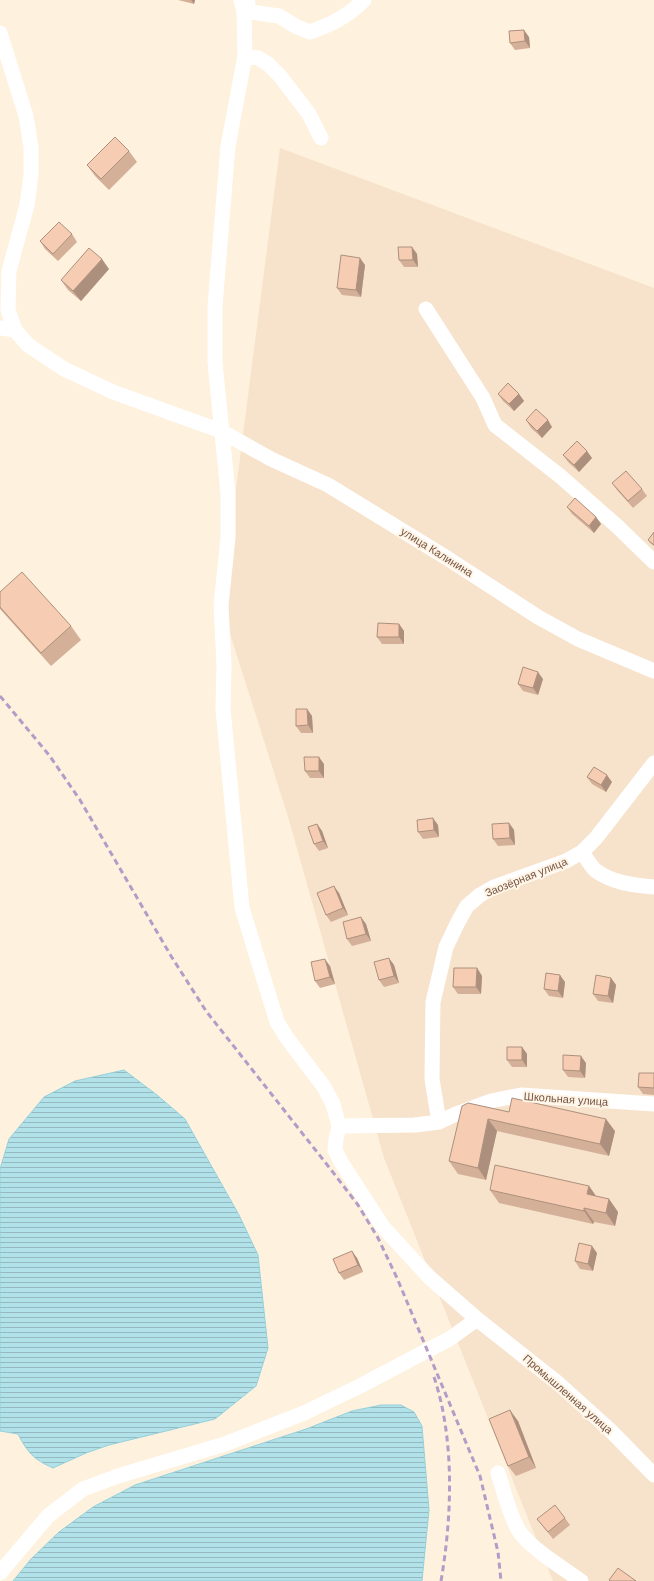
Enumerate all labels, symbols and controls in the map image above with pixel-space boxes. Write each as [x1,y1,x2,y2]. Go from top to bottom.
street label: улица Калинина [399,525,476,579]
street label: Заозёрная улица [483,855,570,899]
street label: Школьная улица [523,1090,609,1108]
street label: Промышленная улица [521,1352,616,1437]

